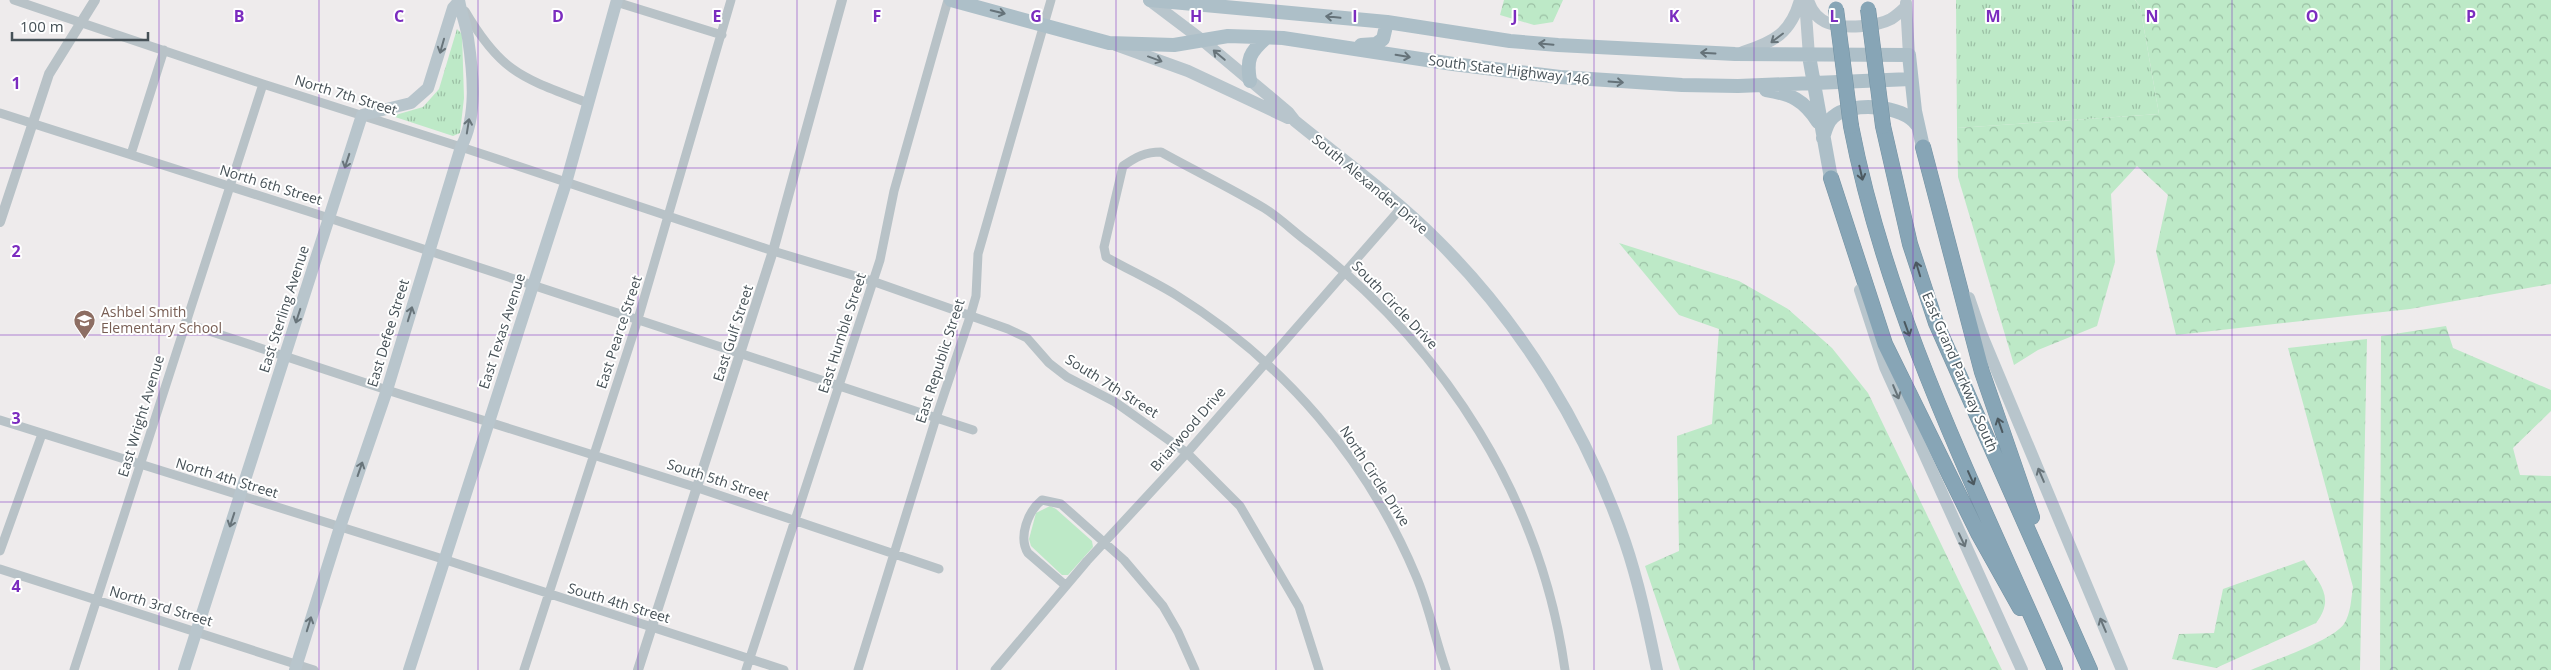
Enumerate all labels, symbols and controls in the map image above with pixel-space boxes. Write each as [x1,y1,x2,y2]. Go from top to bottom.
text: B [234,5,244,27]
text: C [394,5,404,27]
text: D [552,5,564,27]
text: E [713,5,722,27]
text: F [873,5,881,27]
text: G [1030,5,1042,27]
text: H [1190,5,1202,27]
text: I [1352,5,1358,27]
text: J [1510,5,1518,27]
text: K [1669,5,1680,27]
text: L [1829,5,1839,27]
text: M [1985,5,2001,27]
text: N [2145,5,2159,27]
text: O [2306,5,2318,27]
text: P [2466,5,2476,27]
one-way arrow [990,8,1006,17]
scale bar [12,10,149,42]
one-way arrow [1325,12,1341,22]
text: 100 m [20,16,64,36]
one-way arrow [1771,32,1784,43]
one-way arrow [436,38,446,54]
one-way arrow [1538,39,1554,49]
one-way arrow [1213,49,1226,60]
one-way arrow [1700,49,1716,58]
street label: South State Highway 146 [1427,50,1591,89]
one-way arrow [1395,52,1411,62]
one-way arrow [1147,55,1162,64]
street label: North 7th Street [293,70,400,119]
text: 1 [11,72,21,94]
one-way arrow [1608,77,1624,86]
one-way arrow [464,119,474,135]
street label: South Alexander Drive [1308,129,1432,238]
one-way arrow [342,153,352,169]
street label: North 6th Street [218,160,325,209]
one-way arrow [1857,165,1866,181]
text: 2 [11,240,21,262]
street label: East Sterling Avenue [254,243,313,375]
street label: South Circle Drive [1348,256,1443,353]
one-way arrow [1912,262,1922,278]
street label: East Texas Avenue [474,270,529,391]
street label: East Humble Street [813,270,870,395]
street label: East Pearce Street [591,273,646,391]
street label: East Defee Street [362,276,413,389]
street label: East Gulf Street [708,282,757,384]
street label: East Grand Parkway South [1918,289,2003,455]
street label: East Republic Street [910,296,969,425]
place label: Ashbel Smith Elementary School [101,302,222,337]
one-way arrow [292,307,302,323]
one-way arrow [405,307,415,323]
school or university icon: Ashbel Smith Elementary School [73,308,97,339]
one-way arrow [1903,321,1913,336]
street label: South 7th Street [1062,349,1162,422]
street label: East Wright Avenue [113,352,168,479]
street label: Briarwood Drive [1146,382,1230,475]
one-way arrow [1891,384,1901,399]
text: 3 [11,407,21,429]
one-way arrow [1995,418,2004,433]
street label: North Circle Drive [1336,422,1415,530]
street label: North 4th Street [174,453,281,502]
street label: South 5th Street [665,454,772,505]
one-way arrow [356,462,365,477]
one-way arrow [2035,468,2045,483]
one-way arrow [1966,470,1976,485]
one-way arrow [226,512,236,528]
one-way arrow [1958,532,1968,547]
text: 4 [11,575,21,597]
street label: South 4th Street [566,578,673,627]
street label: North 3rd Street [107,581,215,630]
one-way arrow [305,616,315,632]
one-way arrow [2098,618,2108,633]

